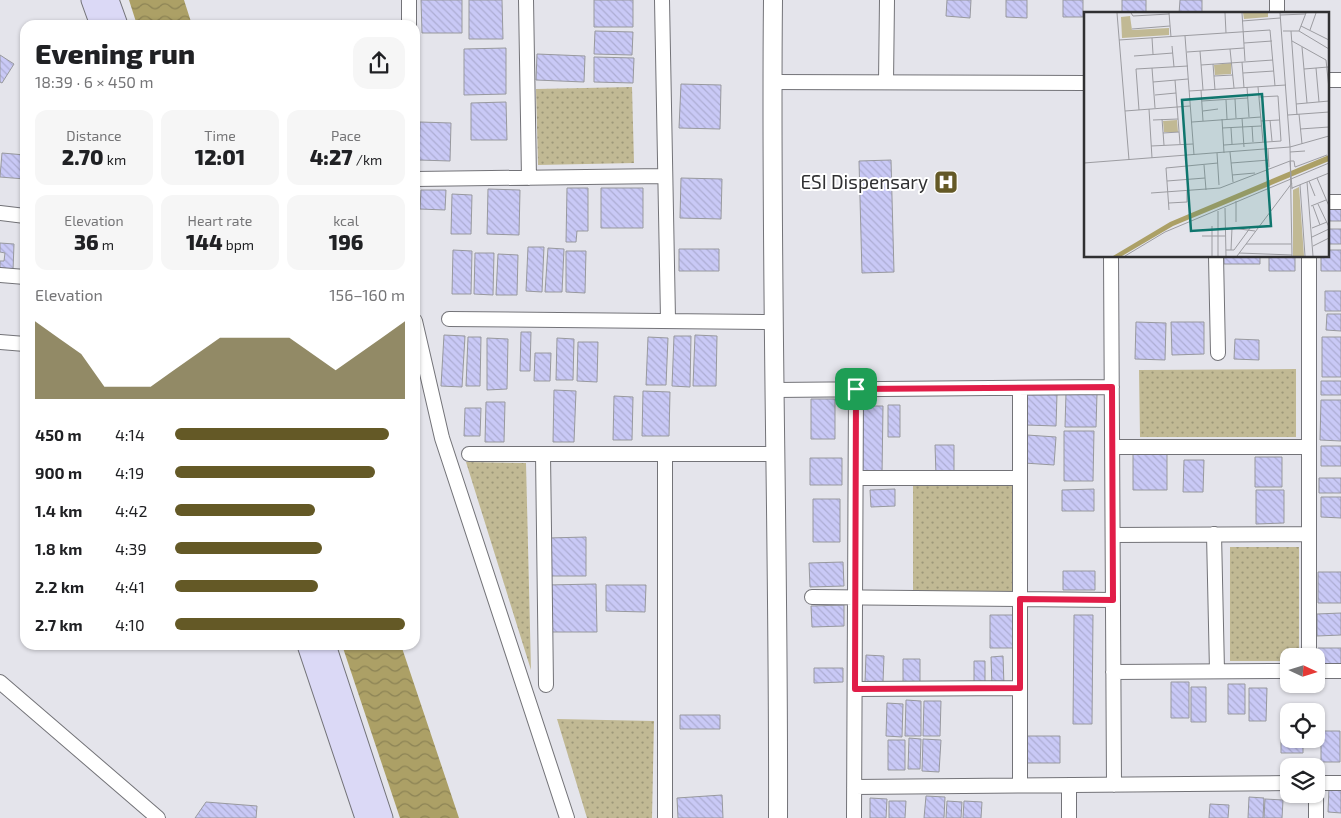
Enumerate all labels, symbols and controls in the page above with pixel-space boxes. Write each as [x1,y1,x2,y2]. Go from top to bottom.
inset map [1084,12,1328,258]
text: Evening run [35,36,195,70]
button: share [353,37,405,89]
text: 18:39 · 6 × 450 m [35,72,154,91]
text: Distance [66,127,122,144]
text: Time [204,127,236,144]
text: Pace [331,127,361,144]
text: 2.70 [62,144,104,169]
text: 12:01 [195,144,245,169]
text: 4:27 [310,144,353,169]
text: km [104,151,126,168]
text: /km [353,151,382,168]
hospital icon: ESI Dispensary [933,169,959,195]
place label: ESI Dispensary [800,170,928,193]
text: Elevation [64,212,124,229]
text: Heart rate [188,212,252,229]
text: kcal [333,212,359,229]
text: 36 [74,229,99,254]
text: 144 [186,229,223,254]
text: 196 [329,229,363,254]
text: m [99,236,114,253]
text: bpm [223,236,254,253]
text: Elevation [35,285,103,304]
text: 156–160 m [329,285,405,304]
pin [835,368,877,410]
icon: arrive [842,375,870,403]
text: 450 m [35,425,82,444]
text: 4:14 [115,425,145,444]
text: 900 m [35,463,82,482]
text: 4:19 [115,463,144,482]
text: 1.4 km [35,501,82,520]
text: 4:42 [115,501,147,520]
text: 1.8 km [35,539,82,558]
text: 4:39 [115,539,147,558]
text: 2.2 km [35,577,84,596]
text: 4:41 [115,577,145,596]
text: 2.7 km [35,615,83,634]
text: 4:10 [115,615,145,634]
north arrow [1280,648,1325,692]
map controls [1280,648,1325,803]
button: locate [1280,703,1325,748]
button: layers [1280,758,1325,803]

